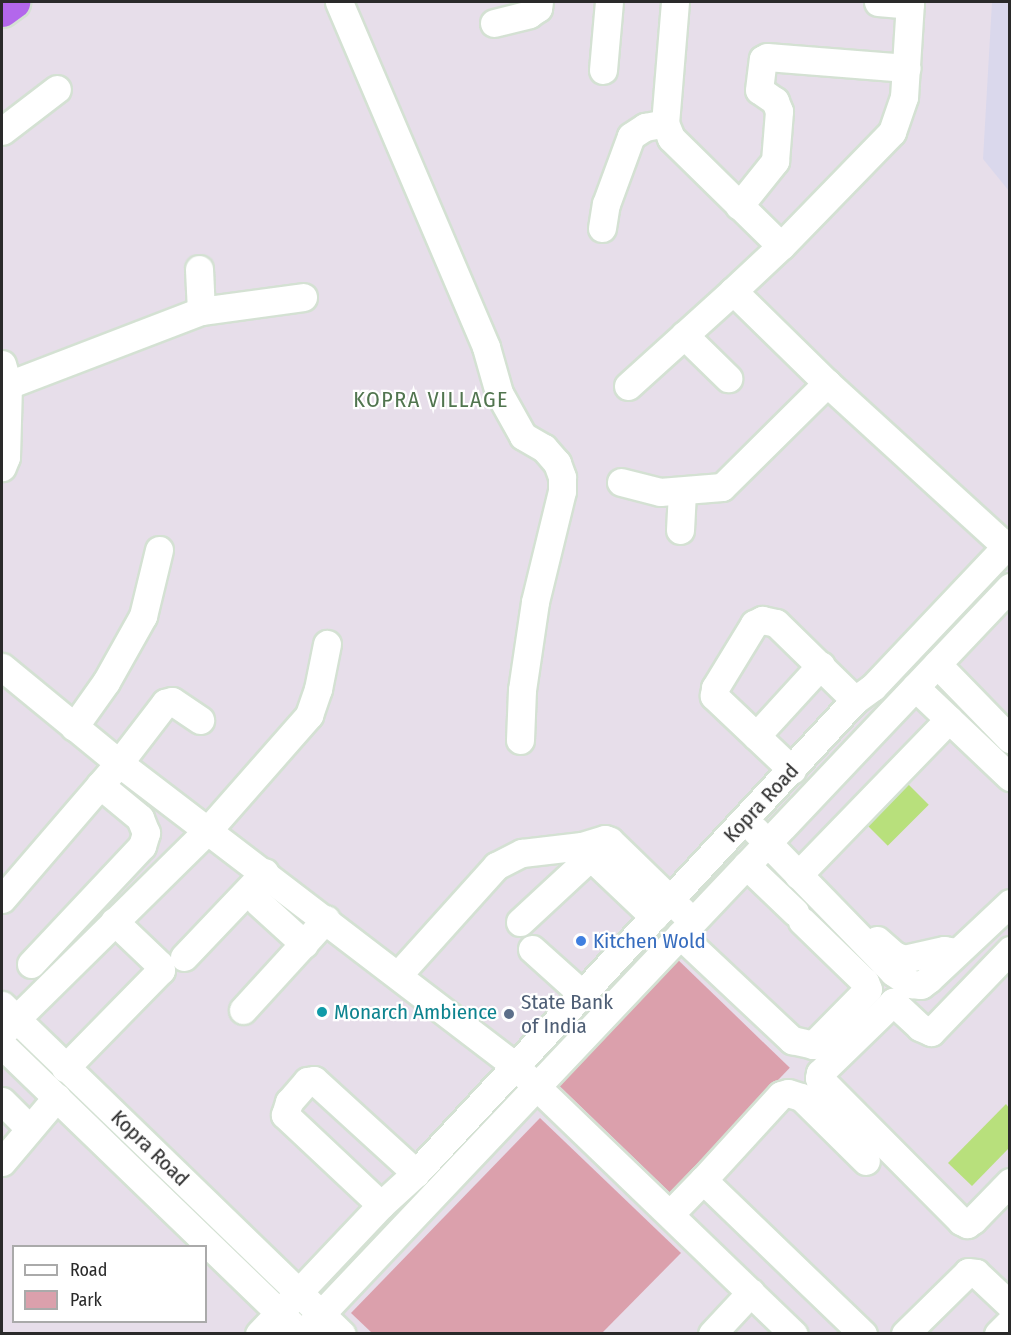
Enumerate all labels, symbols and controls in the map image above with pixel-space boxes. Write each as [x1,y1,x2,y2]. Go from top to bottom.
district label: KOPRA VILLAGE [353,387,509,413]
street label: Kopra Road [718,758,804,848]
place label: Kitchen Wold [593,928,706,954]
marker: Kitchen Wold [574,934,588,948]
place label: State Bank of India [521,989,613,1039]
place label: Monarch Ambience [334,999,497,1025]
marker: Monarch Ambience [315,1005,329,1019]
marker: State Bank of India [502,1007,516,1021]
street label: Kopra Road [106,1105,194,1191]
legend [12,1245,207,1323]
text: Road [70,1259,107,1281]
text: Park [70,1289,102,1311]

